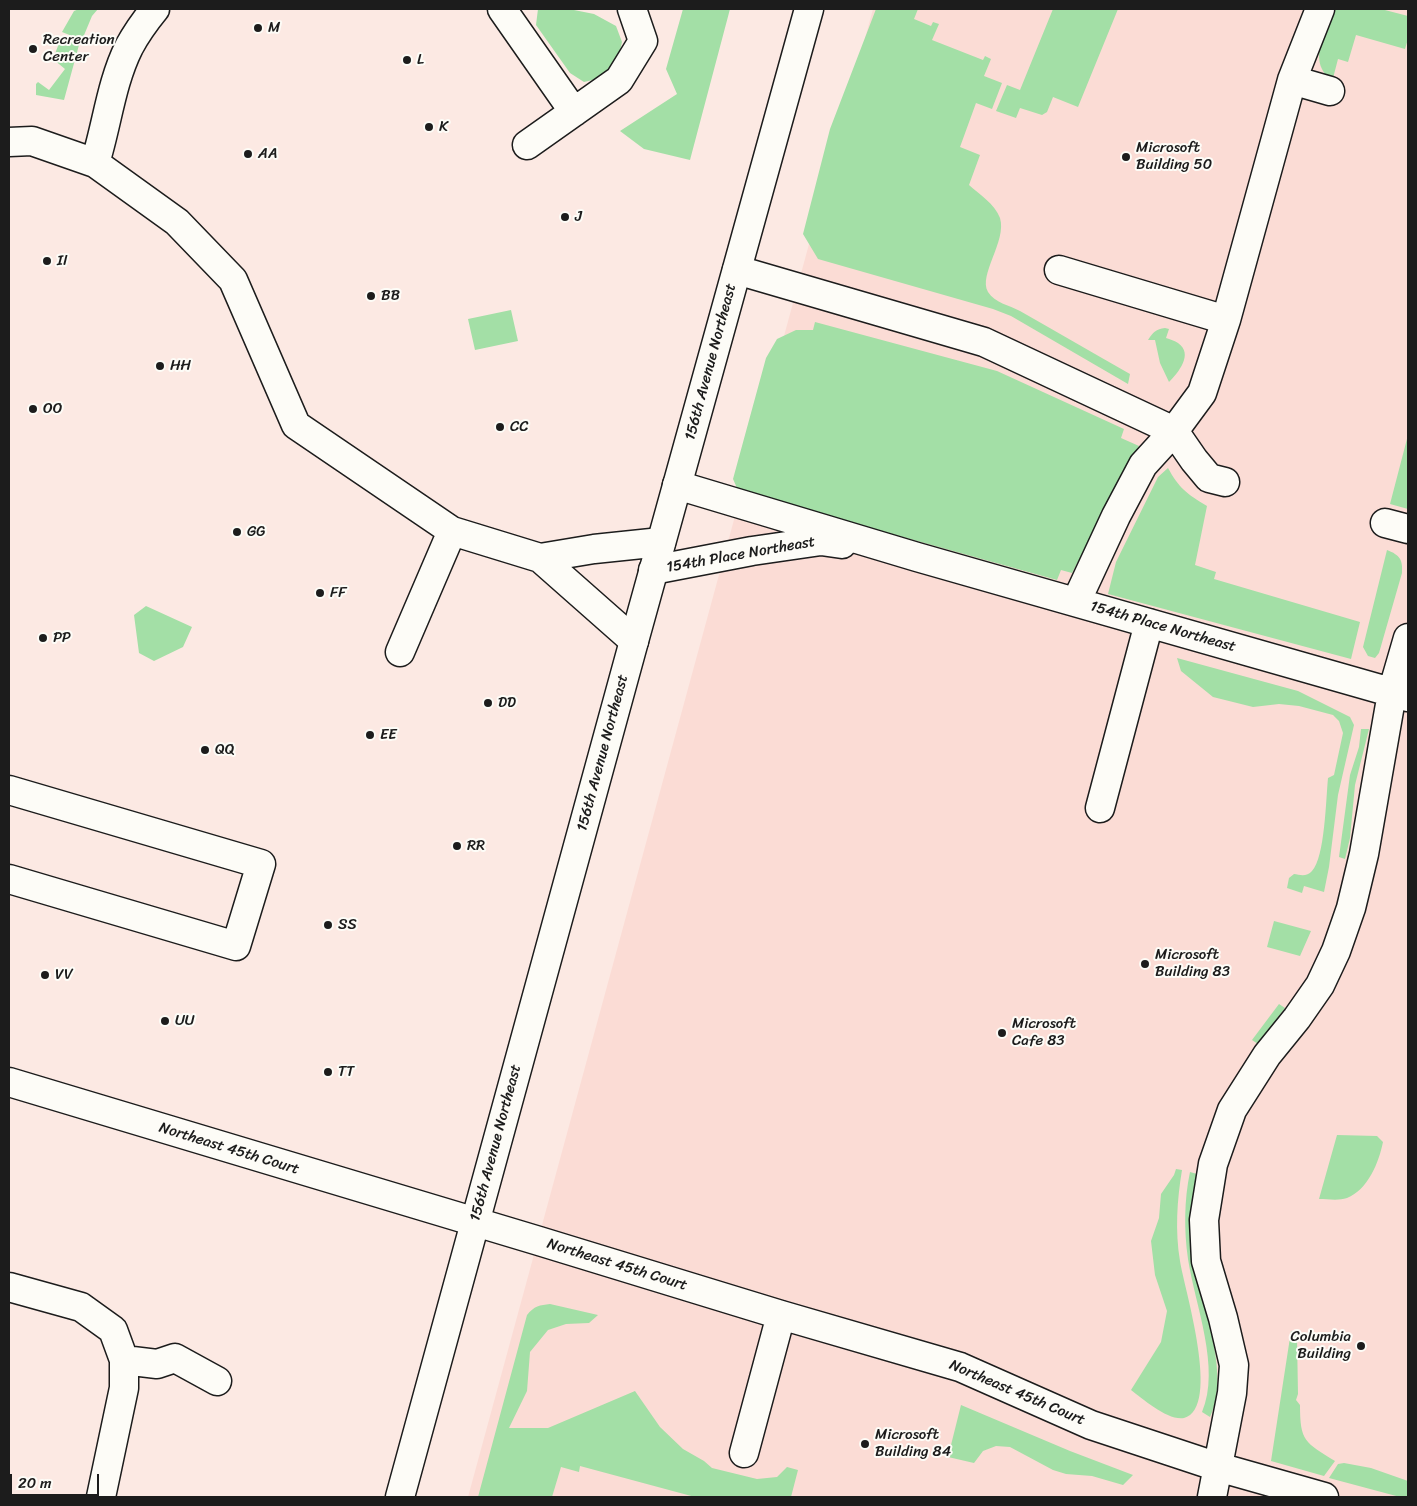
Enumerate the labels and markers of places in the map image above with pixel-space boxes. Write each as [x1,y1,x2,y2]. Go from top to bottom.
place label: M [268,19,280,37]
marker: M [252,22,264,34]
place label: Recreation Center [43,31,115,66]
marker: Recreation Center [27,43,39,55]
place label: L [417,51,424,69]
marker: L [401,54,413,66]
place label: K [439,118,448,136]
marker: K [423,121,435,133]
place label: Microsoft Building 50 [1136,139,1212,174]
place label: AA [258,145,278,163]
marker: AA [242,148,254,160]
marker: Microsoft Building 50 [1120,151,1132,163]
place label: J [575,208,582,226]
marker: J [559,211,571,223]
place label: II [57,252,68,270]
marker: II [41,255,53,267]
place label: BB [381,287,400,305]
marker: BB [365,290,377,302]
place label: HH [170,357,191,375]
marker: HH [154,360,166,372]
place label: OO [43,400,62,418]
marker: OO [27,403,39,415]
place label: CC [510,418,529,436]
marker: CC [494,421,506,433]
place label: GG [247,523,266,541]
marker: GG [231,526,243,538]
place label: FF [330,584,346,602]
marker: FF [314,587,326,599]
place label: PP [53,629,71,647]
marker: PP [37,632,49,644]
place label: DD [498,694,516,712]
marker: DD [482,697,494,709]
place label: EE [380,726,397,744]
marker: EE [364,729,376,741]
place label: QQ [215,741,234,759]
marker: QQ [199,744,211,756]
place label: RR [467,837,485,855]
marker: RR [451,840,463,852]
place label: SS [338,916,357,934]
marker: SS [322,919,334,931]
place label: Microsoft Building 83 [1155,946,1230,981]
marker: Microsoft Building 83 [1139,958,1151,970]
place label: VV [55,966,73,984]
marker: VV [39,969,51,981]
place label: UU [175,1012,195,1030]
marker: UU [159,1015,171,1027]
place label: Microsoft Cafe 83 [1012,1015,1076,1050]
marker: Microsoft Cafe 83 [996,1027,1008,1039]
place label: TT [338,1063,354,1081]
marker: TT [322,1066,334,1078]
place label: Columbia Building [1291,1328,1351,1363]
marker: Columbia Building [1355,1340,1367,1352]
place label: Microsoft Building 84 [875,1426,951,1461]
marker: Microsoft Building 84 [859,1438,871,1450]

